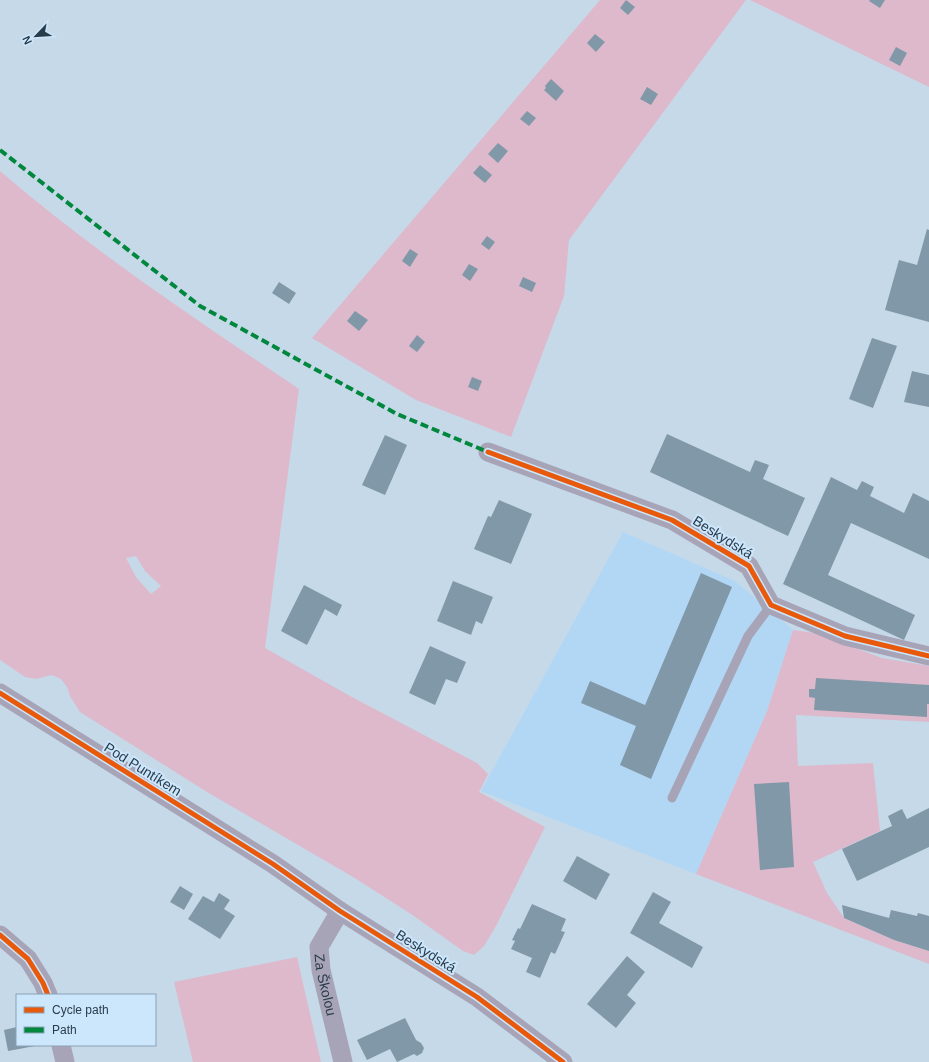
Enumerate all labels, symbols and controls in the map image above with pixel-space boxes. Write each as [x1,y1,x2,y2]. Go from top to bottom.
north arrow [16,16,56,56]
text: N [20,34,34,46]
street label: Beskydská [690,512,756,562]
street label: Pod Puntíkem [101,739,185,799]
street label: Beskydská [393,926,459,976]
street label: Za Školou [312,953,340,1017]
legend [16,994,156,1046]
text: Cycle path [52,1003,109,1017]
text: Path [52,1023,77,1037]

